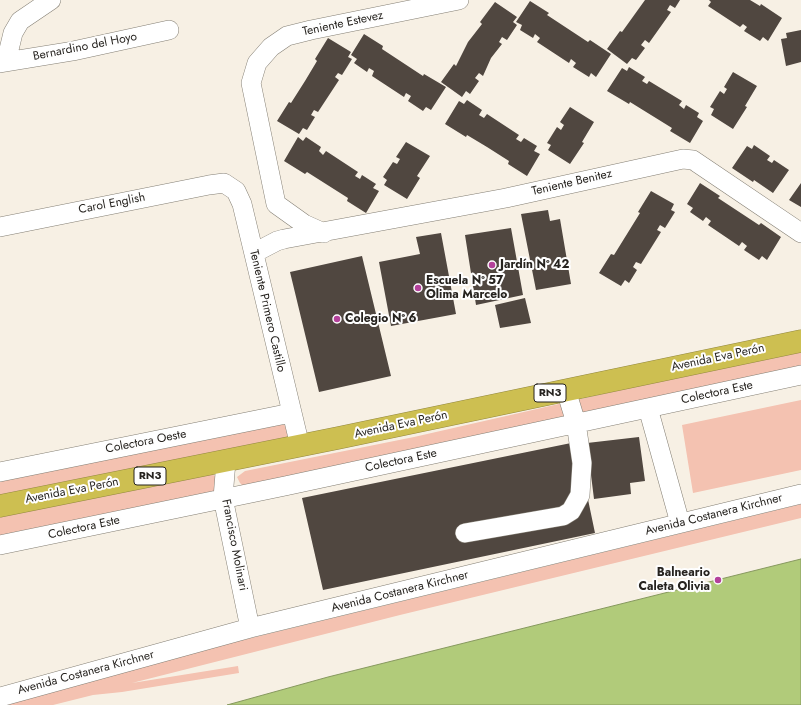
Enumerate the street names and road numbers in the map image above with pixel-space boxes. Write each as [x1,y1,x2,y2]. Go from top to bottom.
street label: Teniente Estevez [301,8,385,40]
street label: Bernardino del Hoyo [32,30,138,64]
street label: Teniente Benitez [531,167,613,199]
street label: Carol English [77,190,147,218]
street label: Teniente Primero Castillo [246,248,288,374]
street label: Avenida Eva Perón [670,341,766,375]
street label: Colectora Este [680,378,754,408]
road number: RN3 [534,384,566,402]
street label: Avenida Eva Perón [353,408,449,442]
street label: Colectora Oeste [104,427,188,457]
street label: Colectora Este [364,446,438,476]
road number: RN3 [134,467,166,485]
street label: Avenida Eva Perón [24,475,120,507]
street label: Avenida Costanera Kirchner [644,491,784,539]
street label: Francisco Molinari [218,498,250,592]
street label: Colectora Este [47,513,121,543]
street label: Avenida Costanera Kirchner [330,568,470,616]
street label: Avenida Costanera Kirchner [16,648,156,698]

